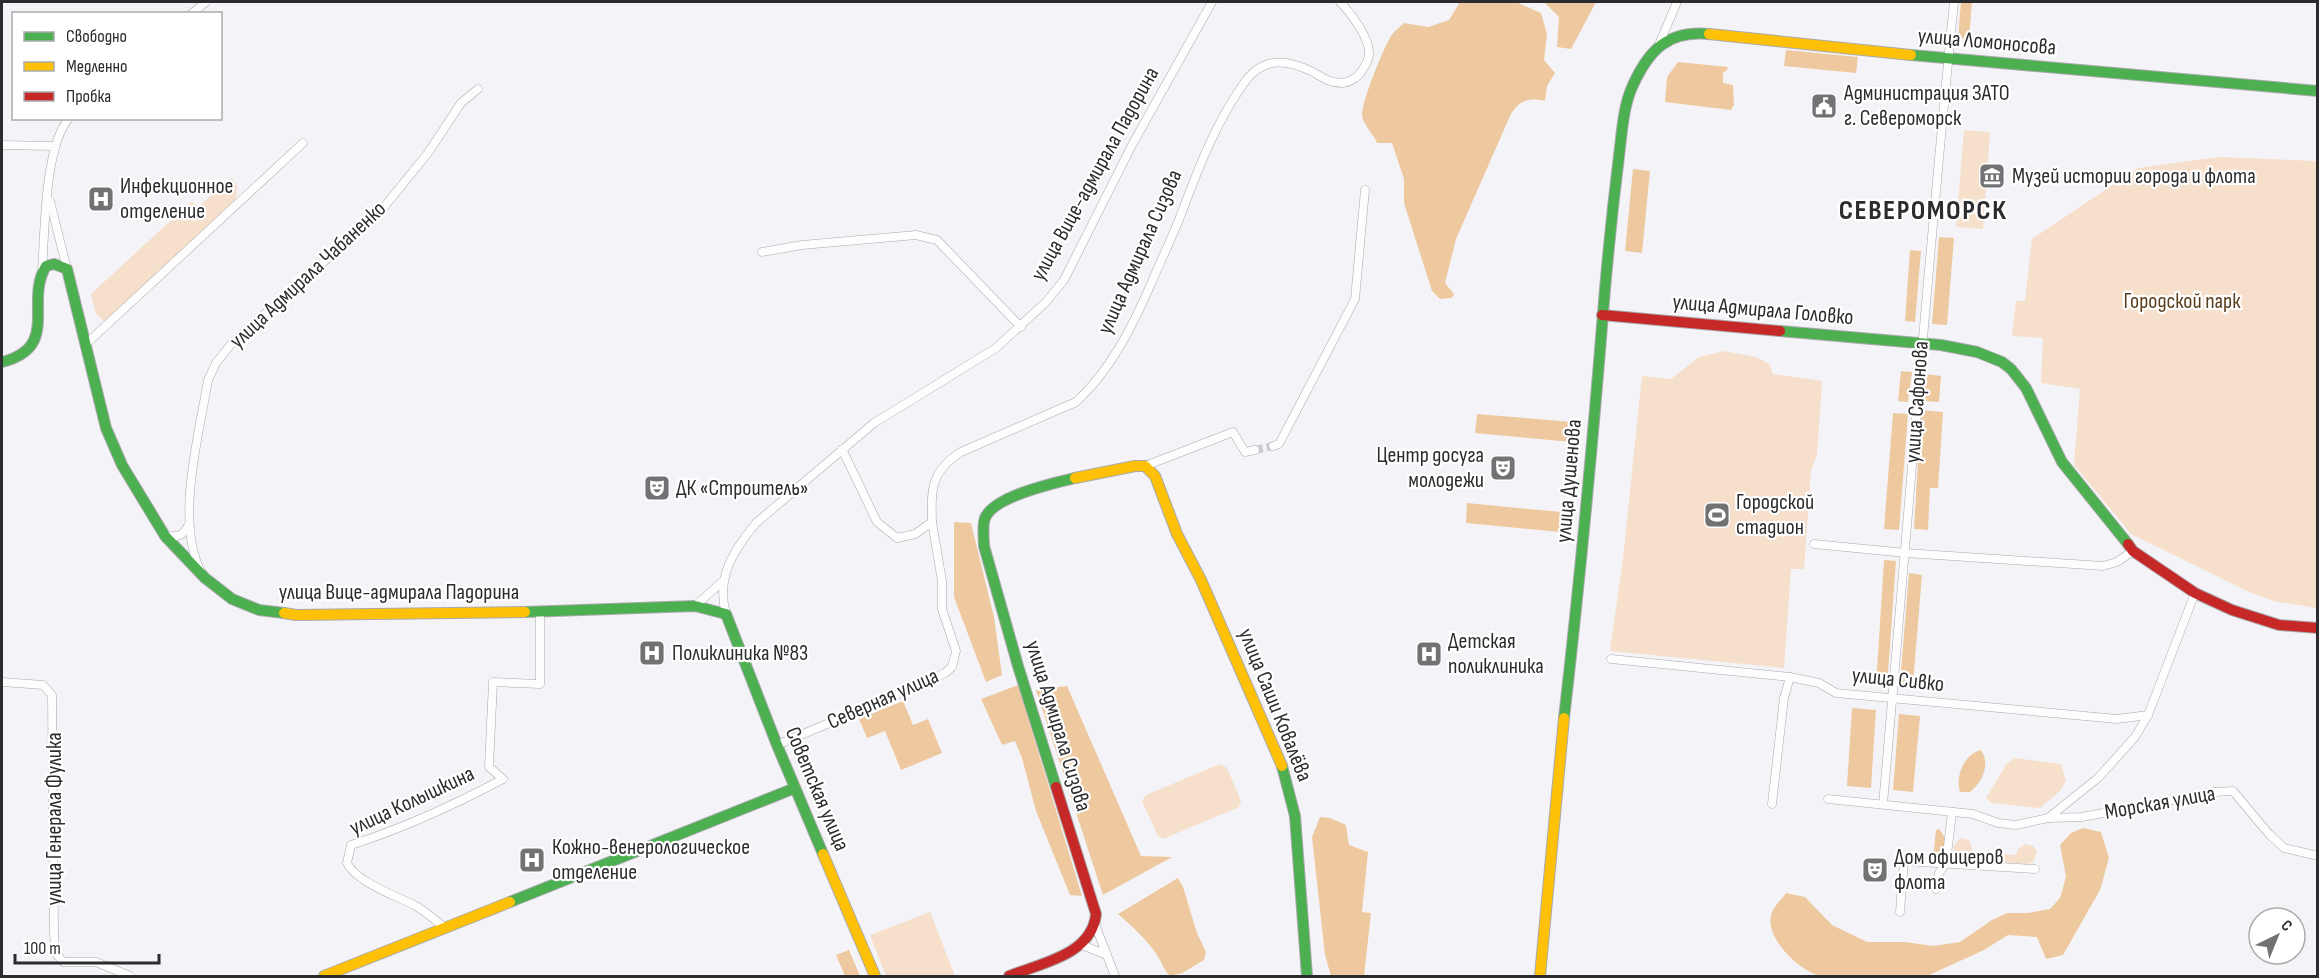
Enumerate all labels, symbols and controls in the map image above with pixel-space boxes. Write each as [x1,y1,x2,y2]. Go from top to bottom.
legend [12,12,222,120]
street label: улица Ломоносова [1917,23,2057,61]
text: Свободно [66,26,127,47]
text: Медленно [66,56,128,77]
street label: улица Вице-адмирала Падорина [1025,62,1165,286]
place label: Администрация ЗАТО г. Североморск [1843,80,2010,132]
text: Пробка [66,86,111,107]
public building icon: Администрация ЗАТО г. Североморск [1809,91,1839,121]
museum icon: Музей истории города и флота [1977,161,2007,191]
place label: Музей истории города и флота [2012,163,2256,190]
street label: улица Адмирала Сизова [1092,166,1188,338]
place label: Инфекционное отделение [120,173,233,225]
hospital icon: Инфекционное отделение [86,184,116,214]
district label: СЕВЕРОМОРСК [1839,194,2007,227]
street label: улица Адмирала Чабаненко [224,196,392,354]
park label: Городской парк [2123,288,2241,315]
street label: улица Адмирала Головко [1671,289,1855,331]
street label: улица Сафонова [1899,340,1935,464]
street label: улица Душенова [1550,418,1588,544]
place label: Центр досуга молодежи [1376,442,1484,494]
theatre icon: Центр досуга молодежи [1488,453,1518,483]
theatre icon: ДК «Строитель» [642,473,672,503]
place label: ДК «Строитель» [676,475,808,502]
place label: Городской стадион [1736,489,1814,541]
sports icon: Городской стадион [1702,500,1732,530]
street label: улица Вице-адмирала Падорина [279,579,519,606]
street label: улица Саши Ковалёва [1232,625,1318,785]
place label: Детская поликлиника [1448,628,1544,680]
street label: улица Адмирала Сизова [1019,637,1097,815]
hospital icon: Поликлиника №83 [637,638,667,668]
hospital icon: Детская поликлиника [1414,639,1444,669]
place label: Поликлиника №83 [672,640,808,667]
street label: Северная улица [823,662,943,736]
street label: улица Сивко [1851,662,1945,698]
street label: Советская улица [779,723,855,855]
street label: улица Генерала Фулика [41,732,68,906]
street label: улица Колышкина [345,760,479,842]
street label: Морская улица [2103,780,2217,826]
place label: Кожно-венерологическое отделение [552,834,750,886]
place label: Дом офицеров флота [1894,844,2004,896]
hospital icon: Кожно-венерологическое отделение [517,845,547,875]
theatre icon: Дом офицеров флота [1860,855,1890,885]
north arrow [2247,906,2307,966]
text: С [2277,916,2296,936]
scale bar [15,927,159,965]
text: 100 m [24,938,61,959]

